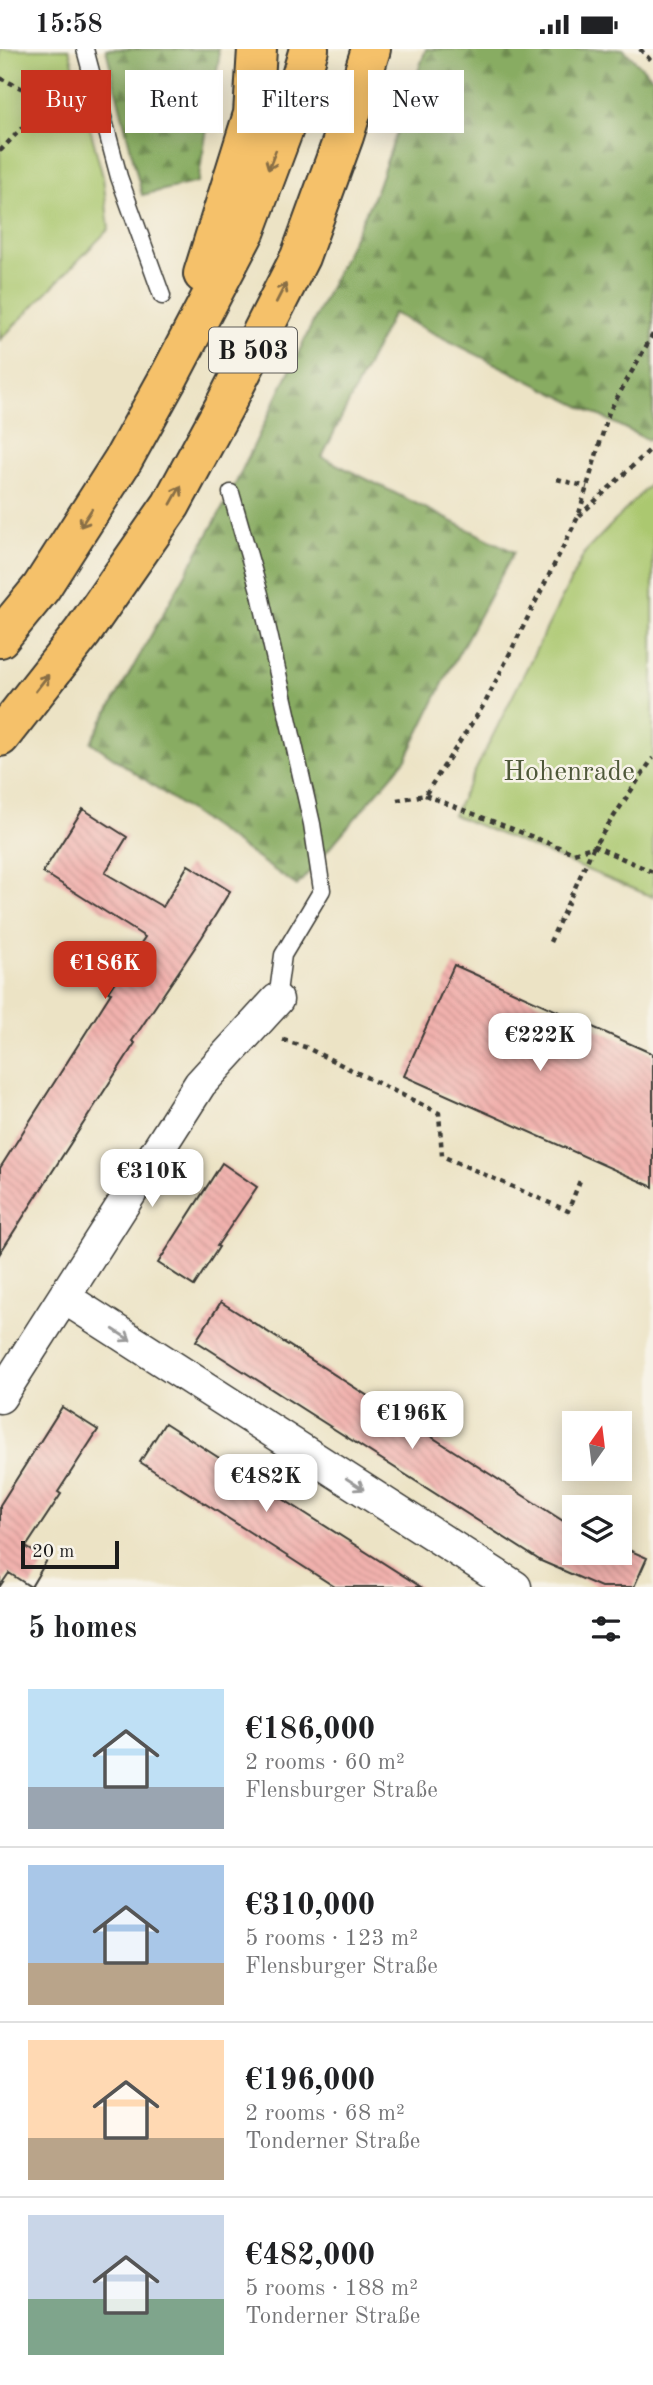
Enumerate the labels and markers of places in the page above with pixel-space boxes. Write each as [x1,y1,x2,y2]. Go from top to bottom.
pin: €186K [56,941,154,1001]
pin: €222K [491,1013,589,1073]
pin: €310K [103,1149,201,1209]
pin: €196K [363,1391,461,1451]
pin: €482K [217,1455,315,1514]

